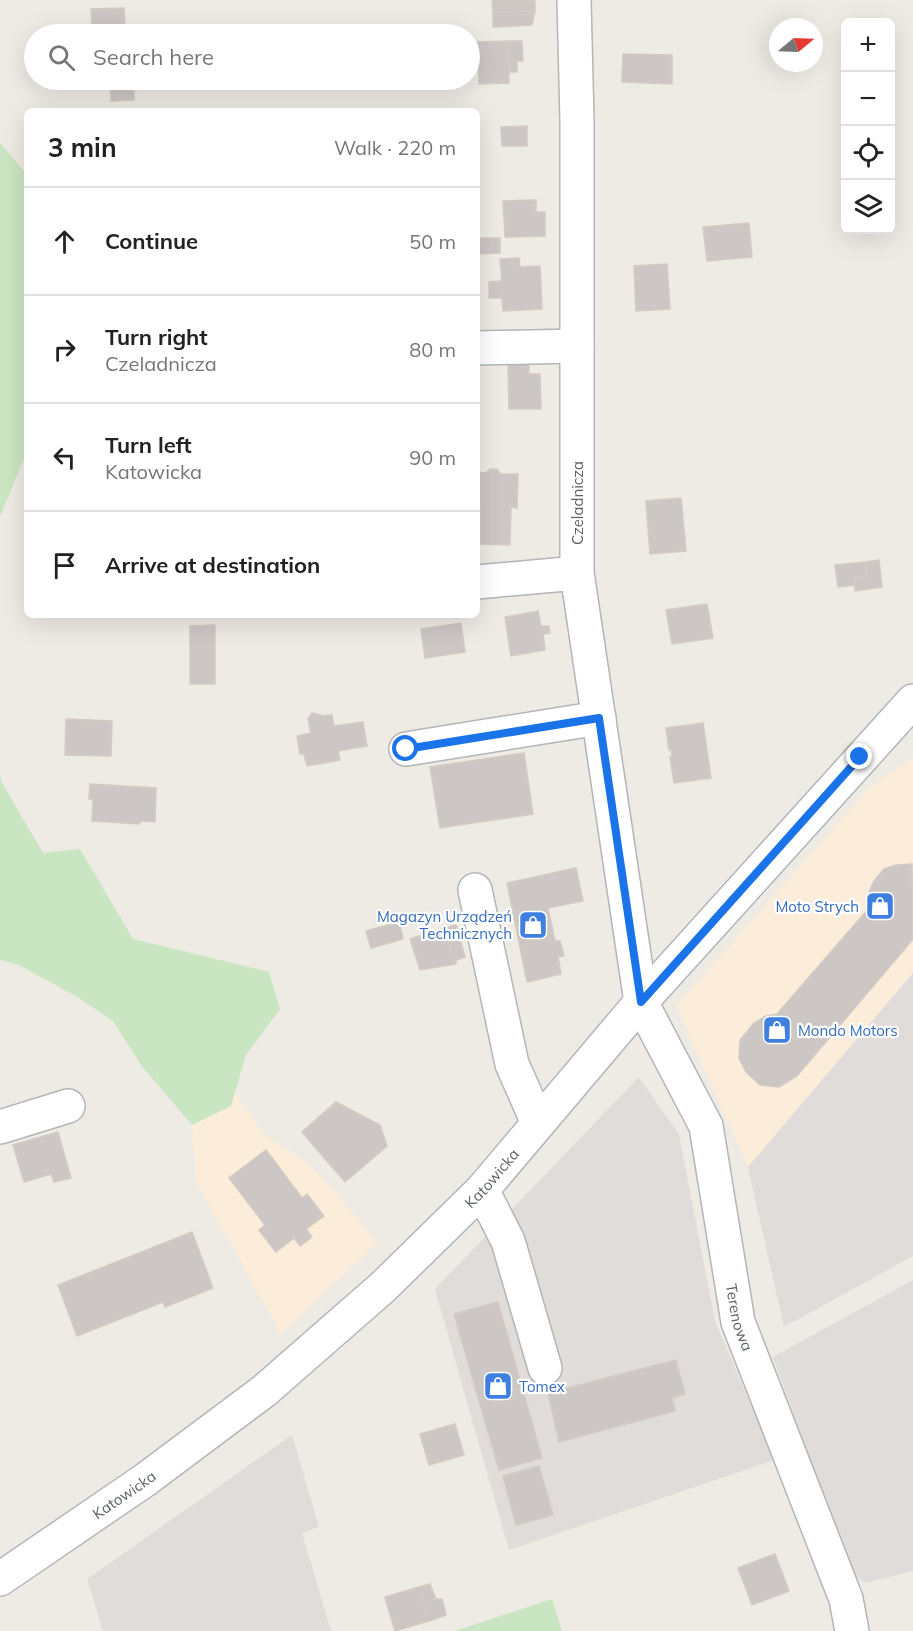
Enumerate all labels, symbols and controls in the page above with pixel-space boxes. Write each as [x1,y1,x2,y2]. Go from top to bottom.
north arrow [769,18,823,72]
map controls [841,18,895,234]
button: + [841,18,895,72]
search box [24,24,480,90]
icon: search [45,41,78,74]
text: Search here [93,43,214,71]
button: − [841,72,895,126]
button: locate [841,126,895,180]
text: 3 min [48,131,117,164]
text: Walk · 220 m [334,135,456,160]
button: layers [841,180,895,234]
icon: ahead [48,225,81,258]
text: Continue [105,227,198,255]
text: 50 m [409,229,456,254]
text: Turn right [105,323,208,351]
icon: right [48,333,81,366]
text: 80 m [409,337,456,362]
text: Czeladnicza [105,351,217,376]
text: Turn left [105,431,192,459]
icon: left [48,441,81,474]
text: 90 m [409,445,456,470]
text: Katowicka [105,459,202,484]
street label: Czeladnicza [568,461,587,545]
icon: arrive [48,549,81,582]
text: Arrive at destination [105,551,320,579]
route start [392,735,418,761]
route end [846,743,872,769]
shop icon: Moto Strych [864,890,896,922]
place label: Moto Strych [775,897,859,916]
place label: Magazyn Urządzeń Technicznych [377,907,512,943]
shop icon: Magazyn Urządzeń Technicznych [517,909,549,941]
shop icon: Mondo Motors [761,1014,793,1046]
place label: Mondo Motors [798,1021,898,1040]
street label: Katowicka [460,1144,523,1212]
street label: Terenowa [722,1282,758,1353]
shop icon: Tomex [482,1370,514,1402]
place label: Tomex [519,1377,565,1396]
street label: Katowicka [88,1466,159,1523]

